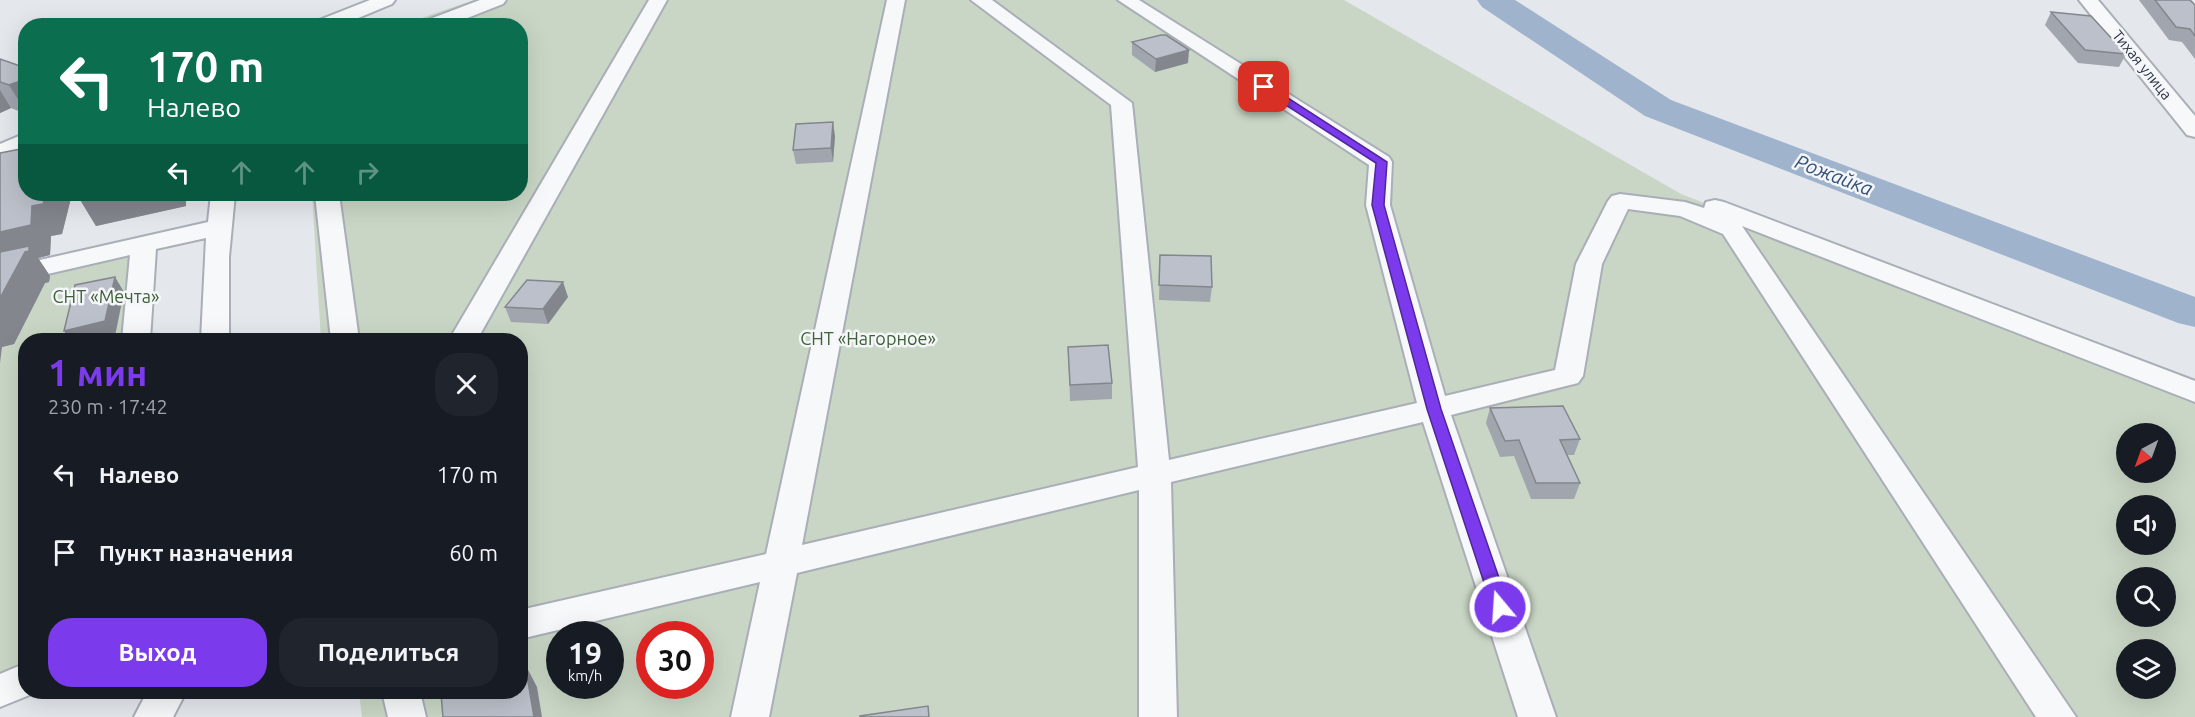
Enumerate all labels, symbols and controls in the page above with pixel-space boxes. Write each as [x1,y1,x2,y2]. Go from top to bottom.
street label: Тихая улица [2109,27,2176,103]
icon: left [48,42,126,120]
text: 170 m [147,43,264,90]
pin [1238,61,1289,112]
icon: arrive [1247,70,1280,103]
text: Налево [147,92,241,122]
water label: Рожайка [1792,149,1876,200]
icon: left [162,156,195,189]
icon: ahead [225,156,258,189]
icon: ahead [288,156,321,189]
icon: right [351,156,384,189]
park label: СНТ «Мечта» [53,286,159,306]
park label: СНТ «Нагорное» [800,328,936,348]
text: 1 мин [48,352,147,393]
button: close [435,353,498,416]
text: 230 m · 17:42 [48,395,168,418]
north arrow [2116,423,2176,483]
map controls [2116,423,2176,699]
icon: left [48,458,81,491]
text: Налево [99,462,179,487]
text: 170 m [437,462,498,487]
button: sound [2116,495,2176,555]
icon: arrive [48,536,81,569]
text: Пункт назначения [99,540,293,565]
text: 60 m [449,540,498,565]
button: search [2116,567,2176,627]
position arrow [1468,575,1532,639]
button: Выход [48,618,267,687]
button: Поделиться [279,618,498,687]
speed limit sign: 30 [636,621,714,699]
text: 19 [568,636,602,670]
button: layers [2116,639,2176,699]
text: km/h [568,667,602,684]

